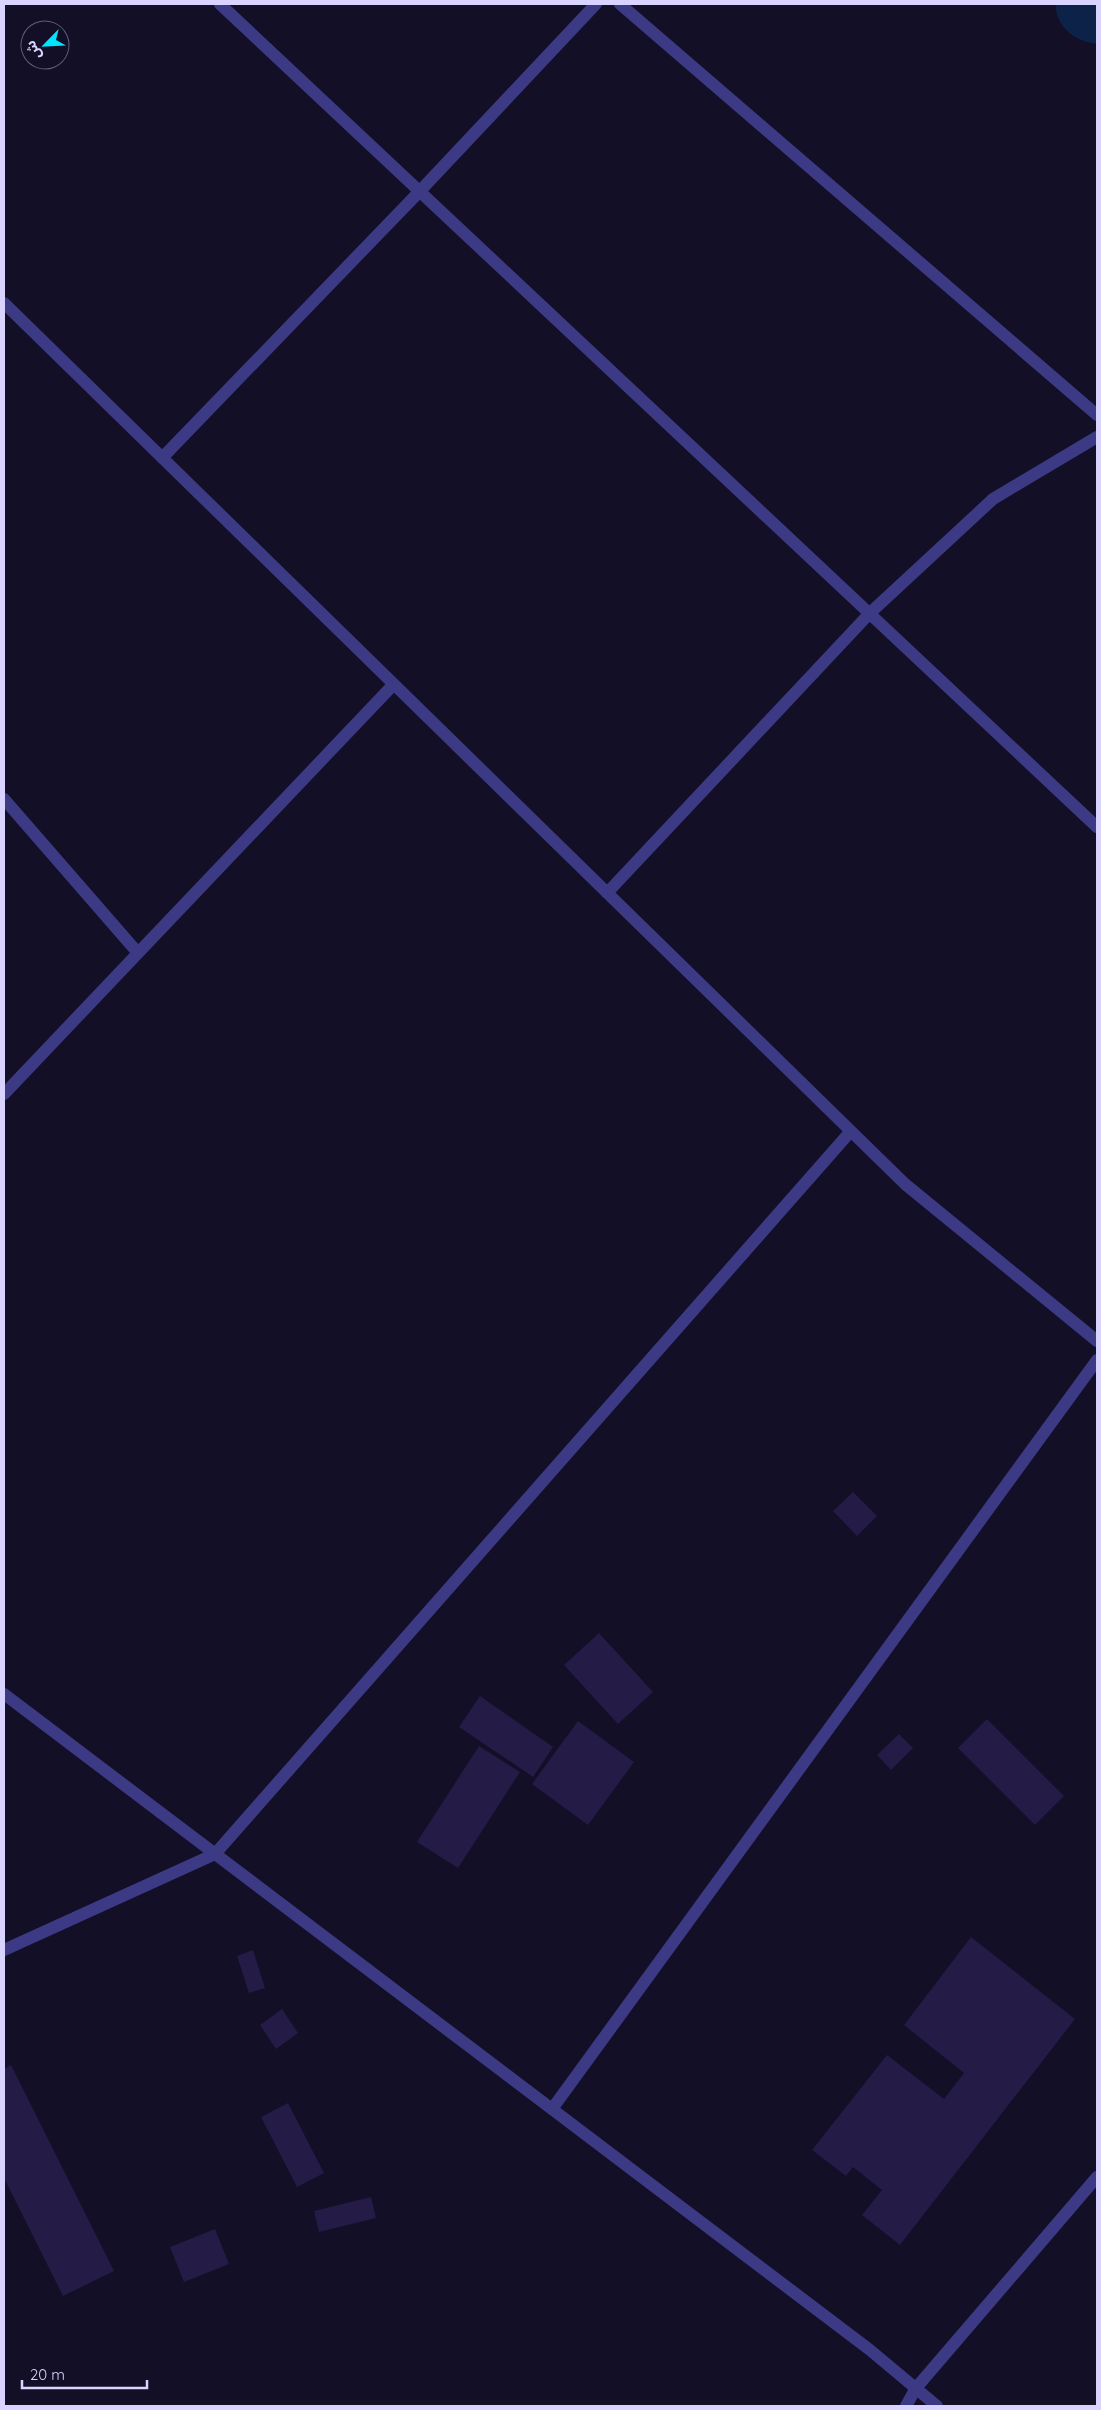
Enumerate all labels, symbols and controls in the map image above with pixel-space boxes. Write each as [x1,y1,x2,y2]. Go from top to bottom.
north arrow [20,20,70,70]
text: ش [21,38,45,63]
scale bar [22,2358,148,2390]
text: 20 m [30,2365,65,2384]

